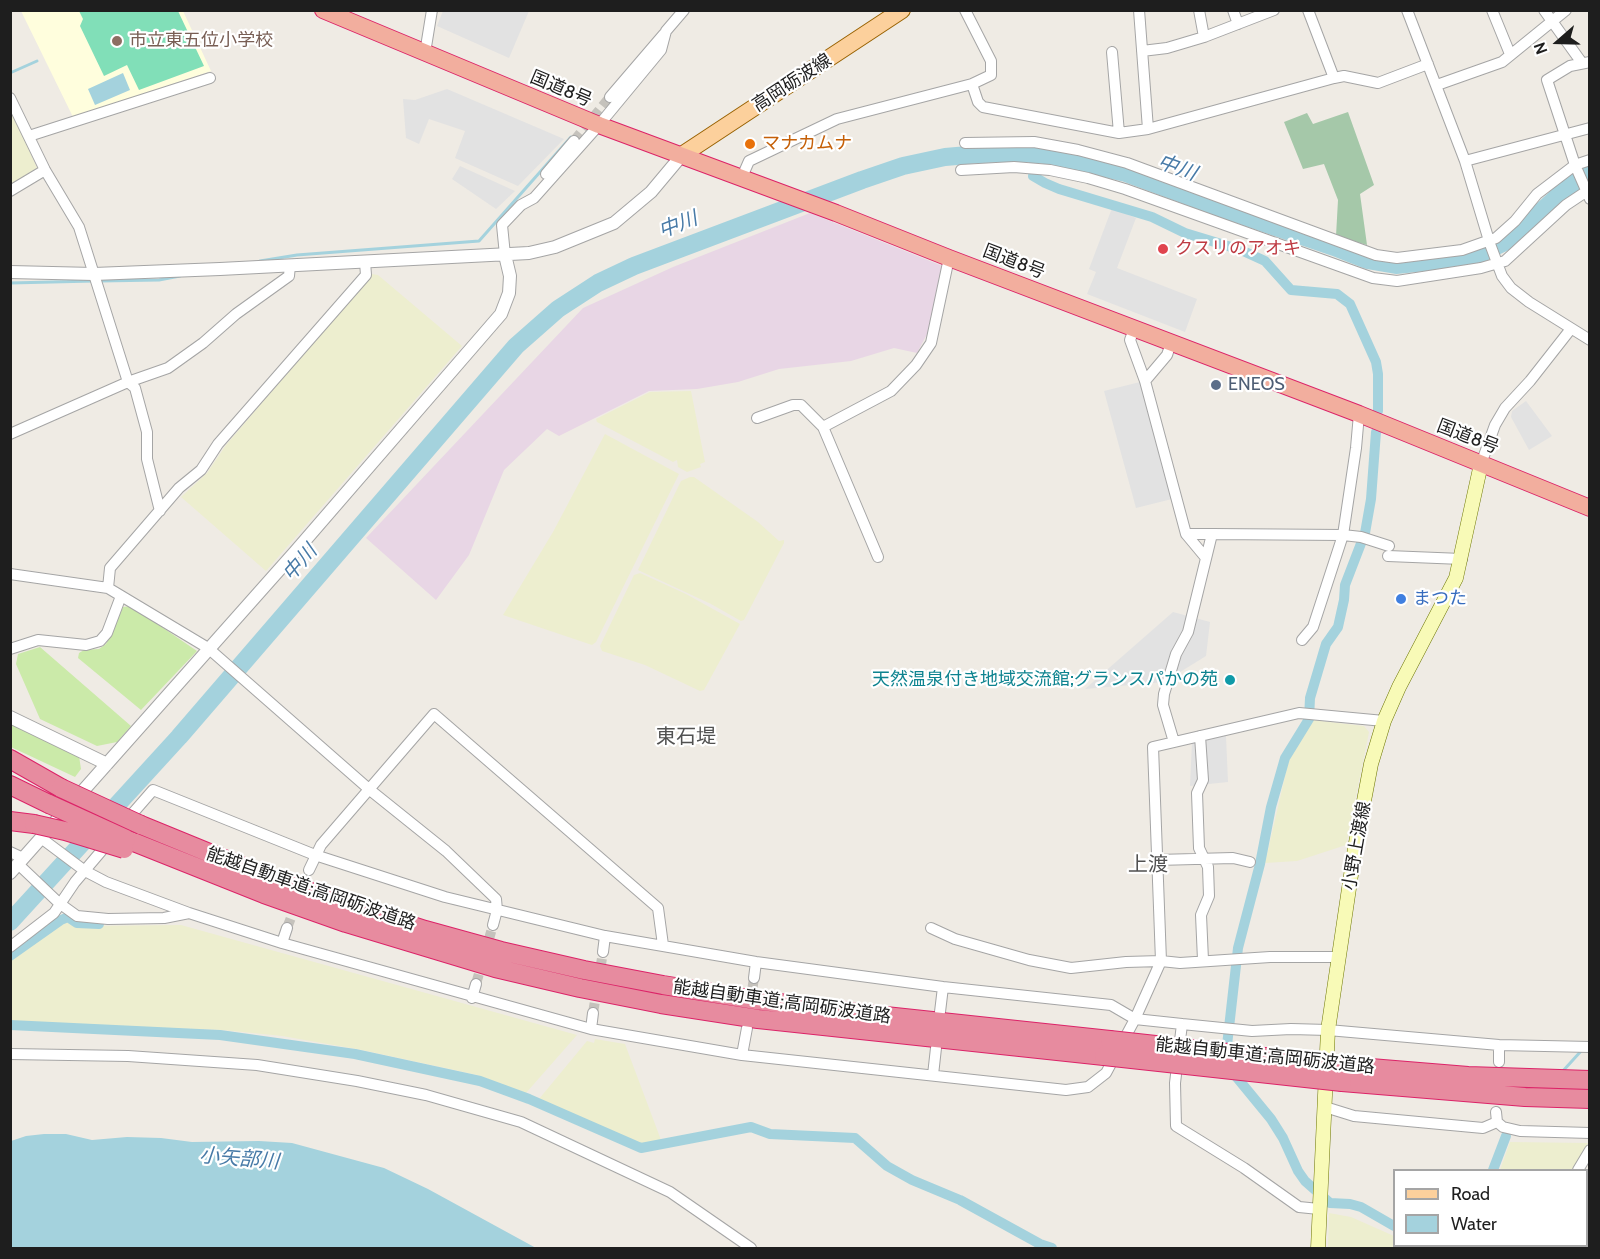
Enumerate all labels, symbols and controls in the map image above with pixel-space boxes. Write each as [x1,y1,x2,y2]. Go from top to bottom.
north arrow [1528,12,1588,72]
place label: 市立東五位小学校 [129,30,273,52]
marker: 市立東五位小学校 [110,34,124,48]
text: N [1530,40,1551,57]
street label: 高岡砺波線 [748,49,836,117]
street label: 国道8号 [527,66,595,112]
place label: マナカムナ [762,133,852,155]
marker: マナカムナ [743,137,757,151]
water label: 中川 [1154,150,1200,186]
water label: 中川 [655,207,701,243]
place label: クスリのアオキ [1175,238,1301,260]
street label: 国道8号 [980,240,1048,284]
marker: クスリのアオキ [1156,242,1170,256]
place label: ENEOS [1228,374,1285,396]
marker: ENEOS [1209,378,1223,392]
street label: 国道8号 [1434,415,1502,459]
water label: 中川 [278,540,322,586]
place label: まつた [1413,588,1467,610]
marker: まつた [1394,592,1408,606]
place label: 天然温泉付き地域交流館;グランスパかの苑 [872,669,1218,691]
marker: 天然温泉付き地域交流館;グランスパかの苑 [1223,673,1237,687]
district label: 東石堤 [656,725,716,749]
street label: 小野上渡線 [1339,800,1375,892]
street label: 能越自動車道;高岡砺波道路 [204,843,418,935]
district label: 上渡 [1128,853,1168,877]
street label: 能越自動車道;高岡砺波道路 [672,976,892,1028]
street label: 能越自動車道;高岡砺波道路 [1155,1034,1375,1078]
water label: 小矢部川 [198,1144,280,1174]
legend [1393,1169,1588,1247]
text: Road [1451,1183,1490,1205]
text: Water [1451,1213,1497,1235]

